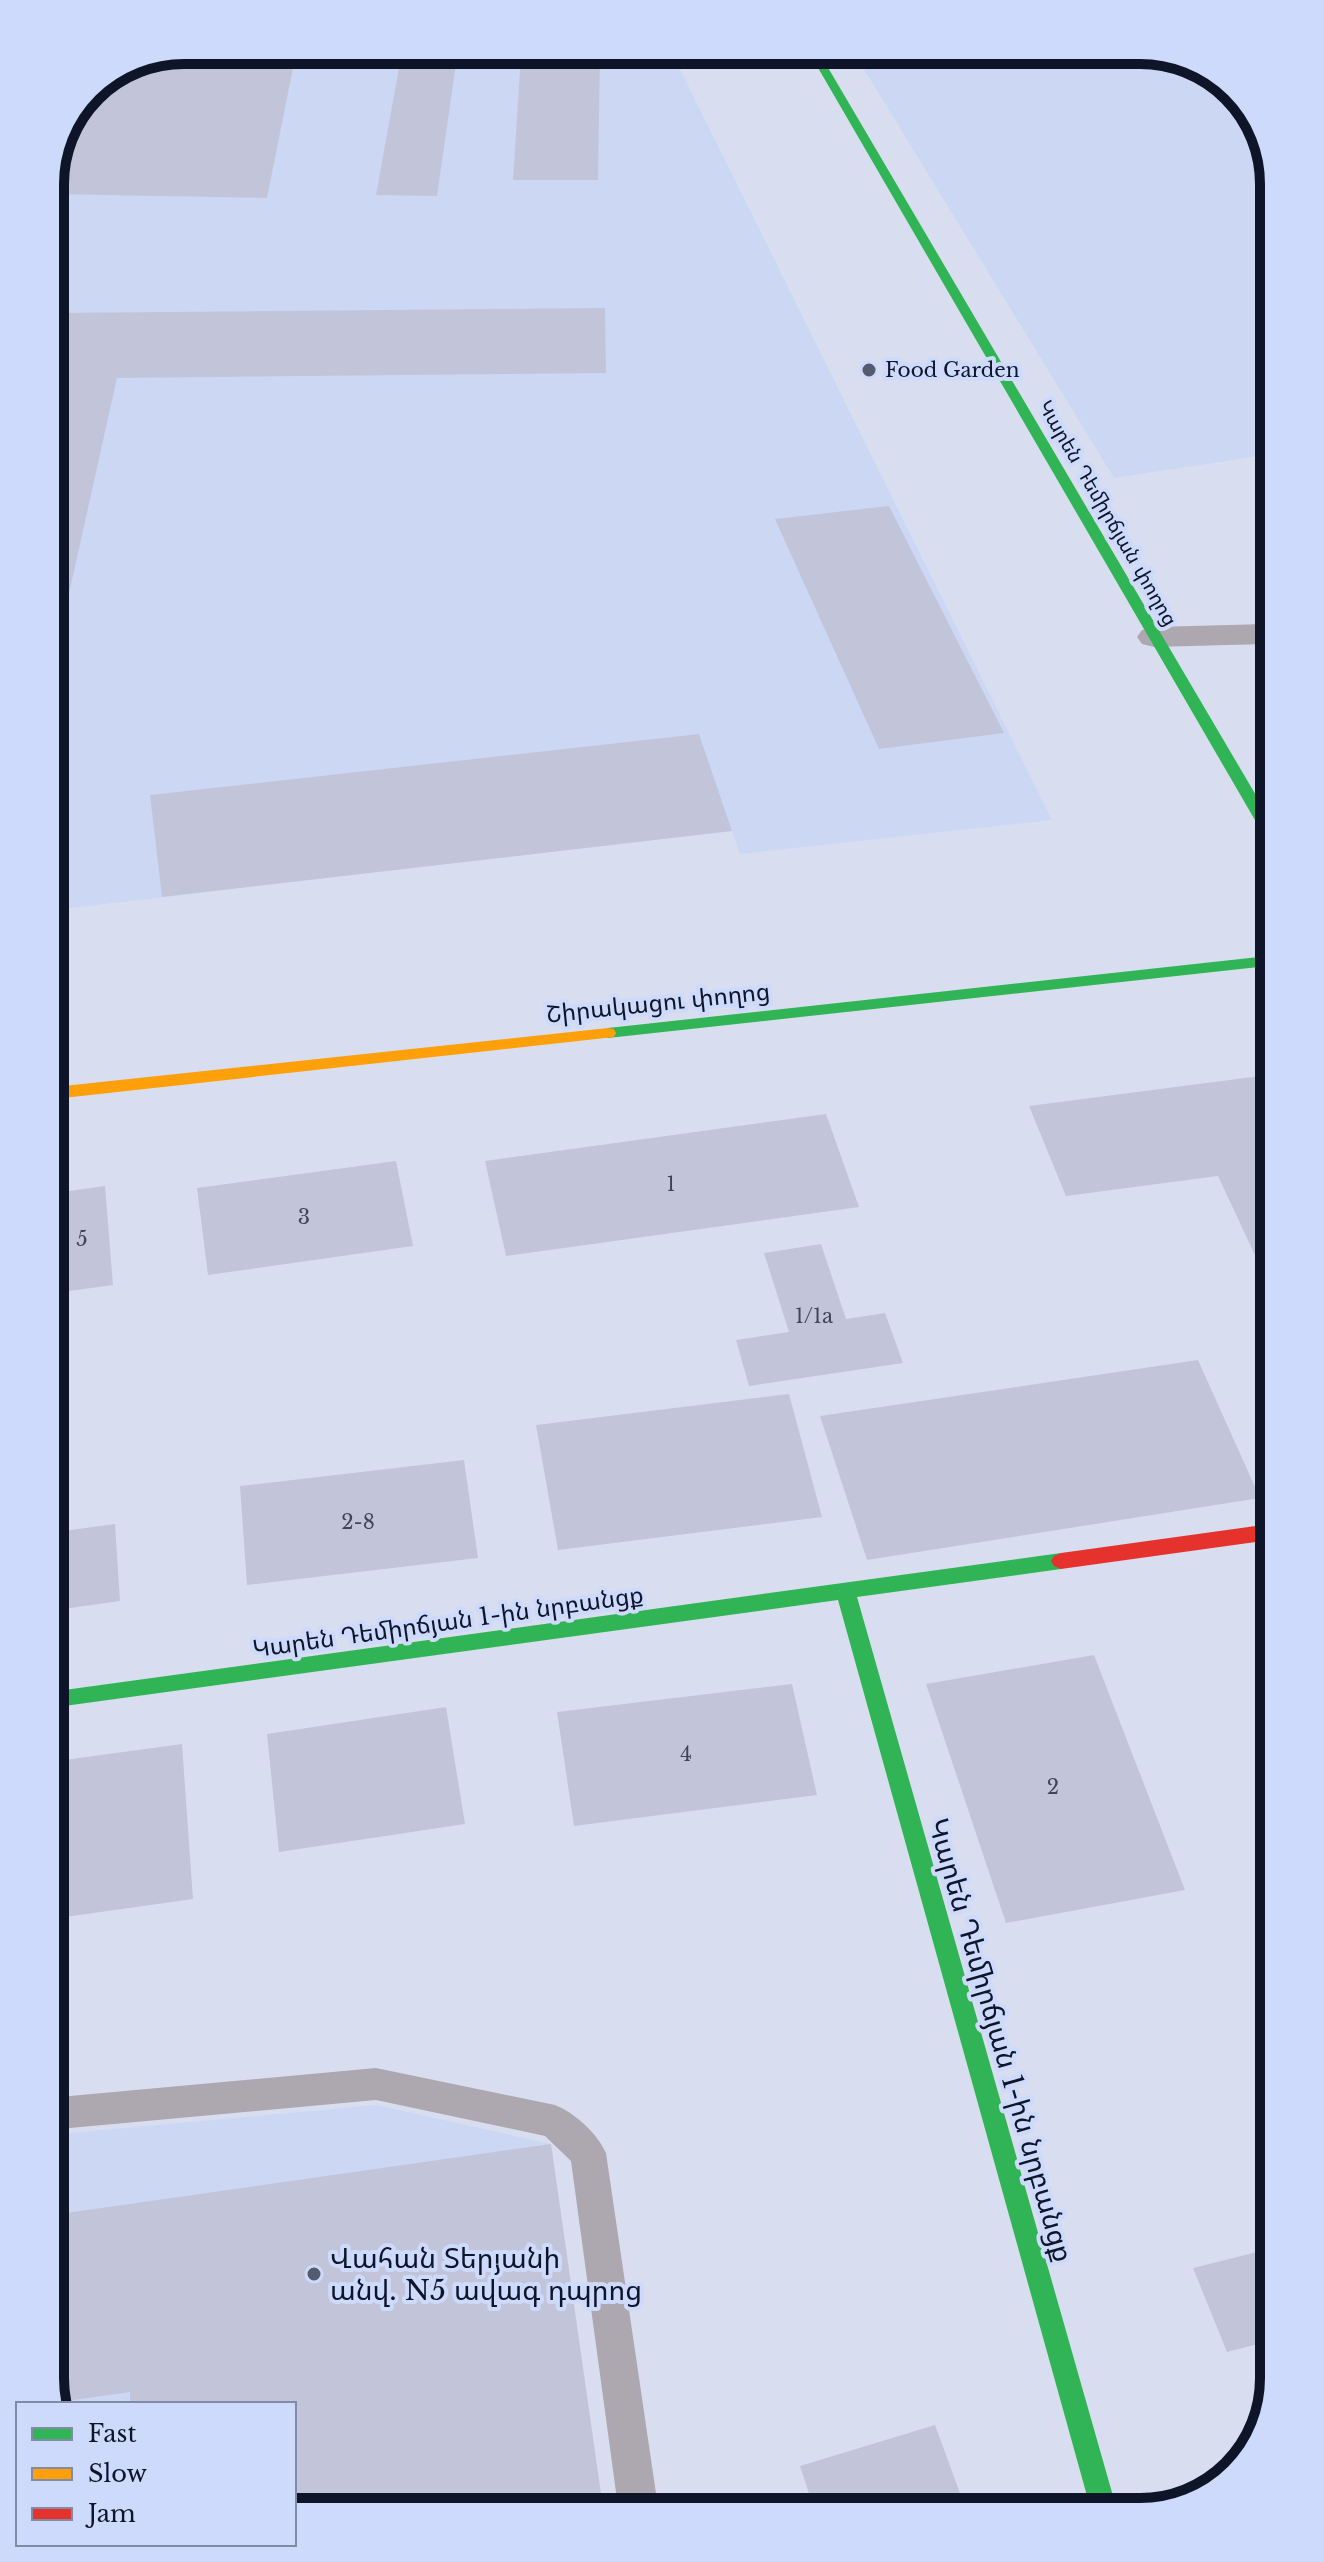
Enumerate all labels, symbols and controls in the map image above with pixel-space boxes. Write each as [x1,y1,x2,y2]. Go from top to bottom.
place label: Food Garden [885,358,1020,382]
marker: Food Garden [860,361,878,379]
street label: Կարեն Դեմիրճյան փողոց [1033,396,1183,630]
street label: Շիրակացու փողոց [545,976,771,1029]
house number: 1 [667,1172,675,1196]
house number: 3 [298,1205,310,1229]
house number: 5 [76,1227,88,1251]
house number: 1/1a [795,1304,834,1328]
house number: 2-8 [341,1510,375,1534]
street label: Կարեն Դեմիրճյան 1-ին նրբանցք [251,1580,645,1663]
house number: 4 [680,1742,692,1766]
house number: 2 [1047,1775,1059,1799]
street label: Կարեն Դեմիրճյան 1-ին նրբանցք [920,1814,1081,2266]
place label: Վահան Տերյանի անվ. N5 ավագ դպրոց [330,2241,642,2308]
marker: Վահան Տերյանի անվ. N5 ավագ դպրոց [305,2265,323,2283]
legend [16,2402,296,2546]
text: Fast [88,2419,136,2448]
text: Slow [88,2459,147,2488]
text: Jam [85,2499,136,2528]

